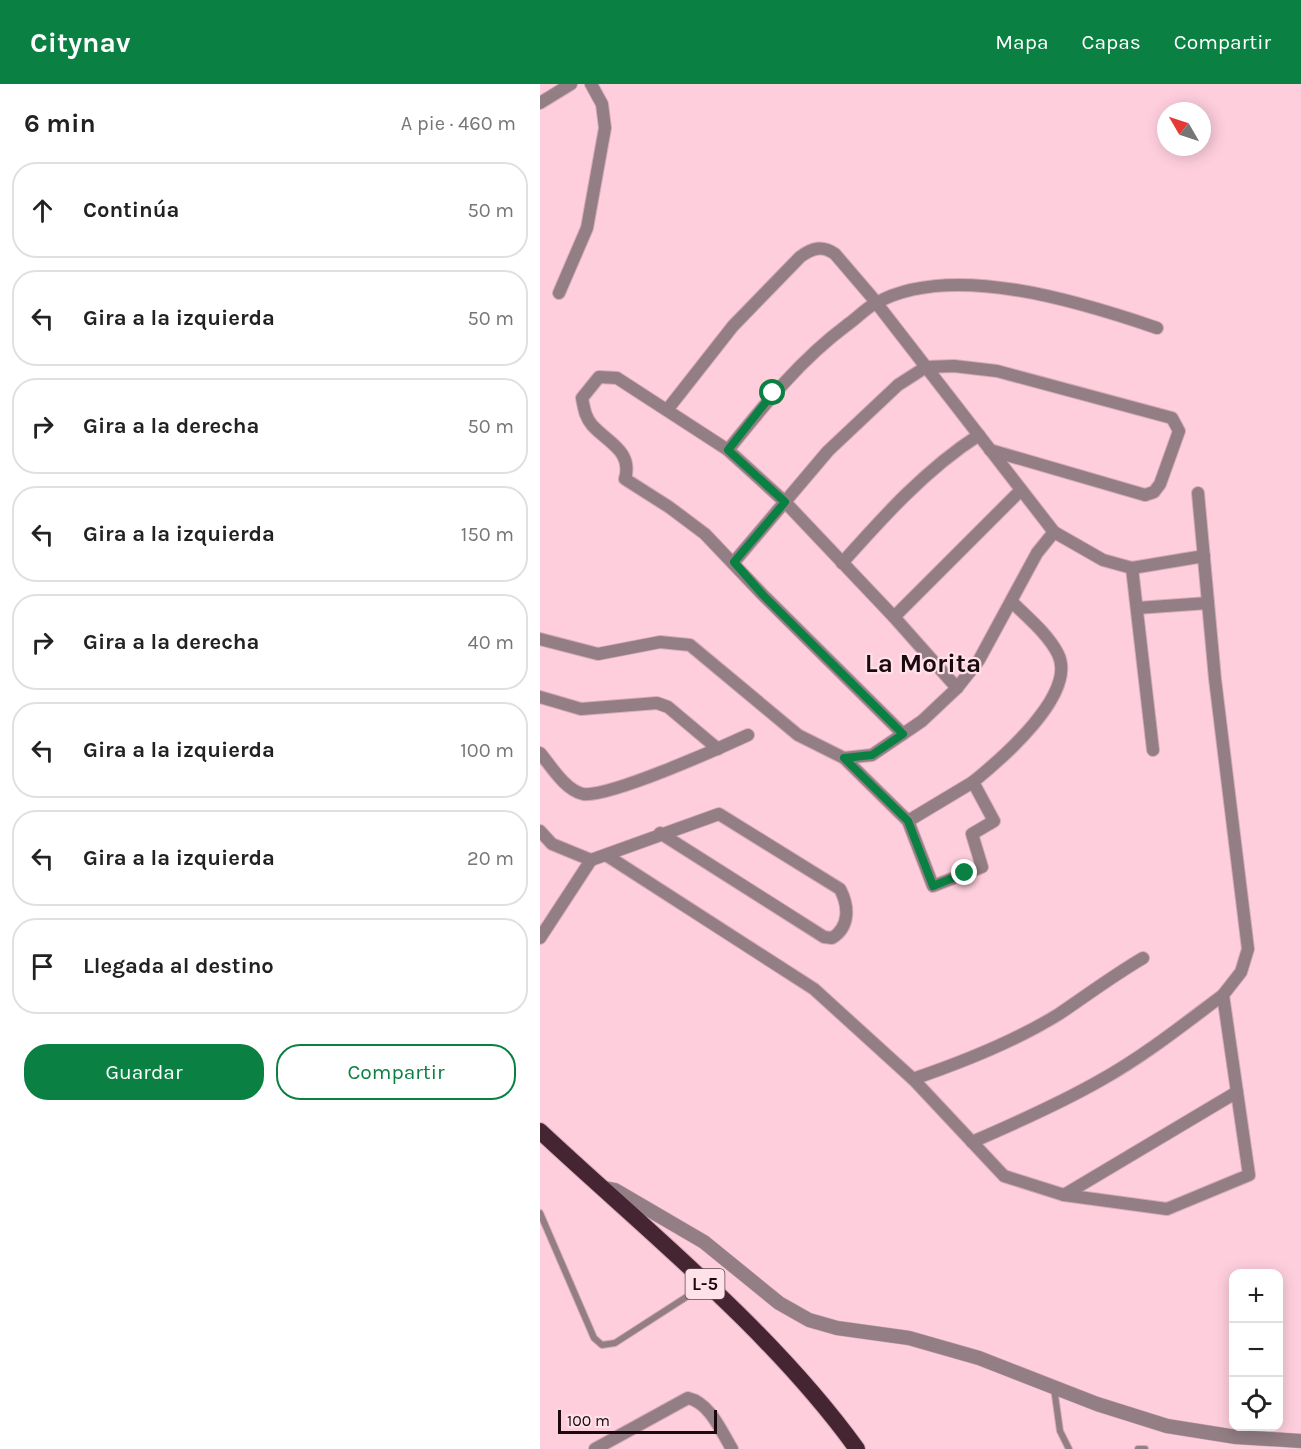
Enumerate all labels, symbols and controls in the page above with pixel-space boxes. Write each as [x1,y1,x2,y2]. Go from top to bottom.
text: Citynav [30,26,130,59]
text: Mapa [995,30,1049,54]
text: Capas [1082,30,1141,54]
text: Compartir [1174,30,1271,54]
north arrow [1157,102,1211,156]
text: 6 min [24,108,96,139]
text: A pie · 460 m [401,112,516,135]
icon: ahead [26,194,59,227]
text: Continúa [83,197,179,223]
text: 50 m [467,199,514,222]
icon: left [26,302,59,335]
text: Gira a la izquierda [83,305,275,331]
text: 50 m [467,307,514,330]
route start [759,379,785,405]
icon: right [26,410,59,443]
text: Gira a la derecha [83,413,259,439]
text: 50 m [467,415,514,438]
icon: left [26,518,59,551]
text: Gira a la izquierda [83,521,275,547]
text: 150 m [461,523,514,546]
icon: right [26,626,59,659]
text: Gira a la derecha [83,629,259,655]
text: 40 m [468,631,514,654]
district label: La Morita [865,648,981,679]
icon: left [26,734,59,767]
text: Gira a la izquierda [83,737,275,763]
text: 100 m [460,739,514,762]
icon: left [26,842,59,875]
text: Gira a la izquierda [83,845,275,871]
text: 20 m [467,847,514,870]
route end [951,859,977,885]
icon: arrive [26,950,59,983]
text: Llegada al destino [83,953,274,979]
button: Guardar [24,1044,264,1100]
button: Compartir [276,1044,516,1100]
road number: L-5 [686,1269,724,1299]
map controls [1229,1269,1283,1431]
button: + [1229,1269,1283,1323]
button: − [1229,1323,1283,1377]
button: locate [1229,1377,1283,1431]
scale bar [558,1407,717,1434]
text: 100 m [567,1411,610,1430]

